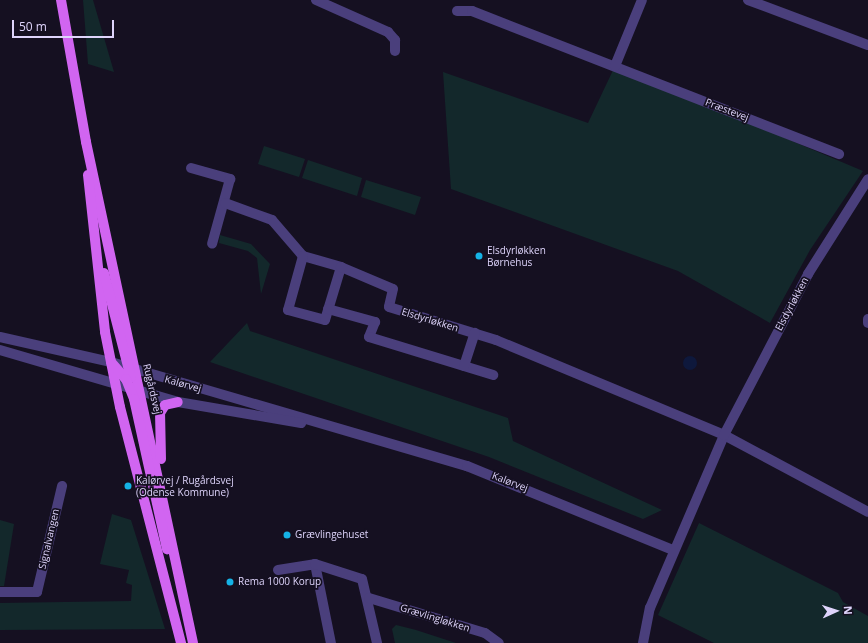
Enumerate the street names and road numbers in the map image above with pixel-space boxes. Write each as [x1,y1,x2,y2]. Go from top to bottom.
street label: Præstevej [703,96,751,124]
street label: Elsdyrløkken [773,275,811,333]
street label: Elsdyrløkken [400,306,460,334]
street label: Rugårdsvej [140,363,164,415]
street label: Kalørvej [163,373,203,395]
street label: Kalørvej [490,470,530,494]
street label: Signalvangen [36,508,62,570]
street label: Grævlingløkken [399,602,471,634]

